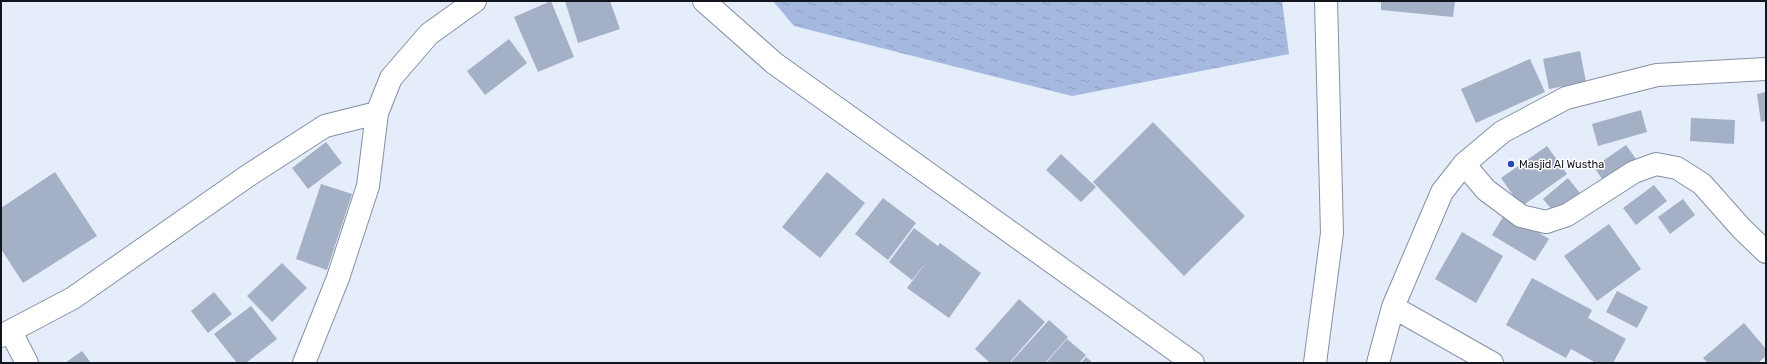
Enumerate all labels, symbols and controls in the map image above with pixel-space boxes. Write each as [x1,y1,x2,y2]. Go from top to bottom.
place label: Masjid Al Wustha [1519,158,1604,171]
marker: Masjid Al Wustha [1506,159,1516,169]

